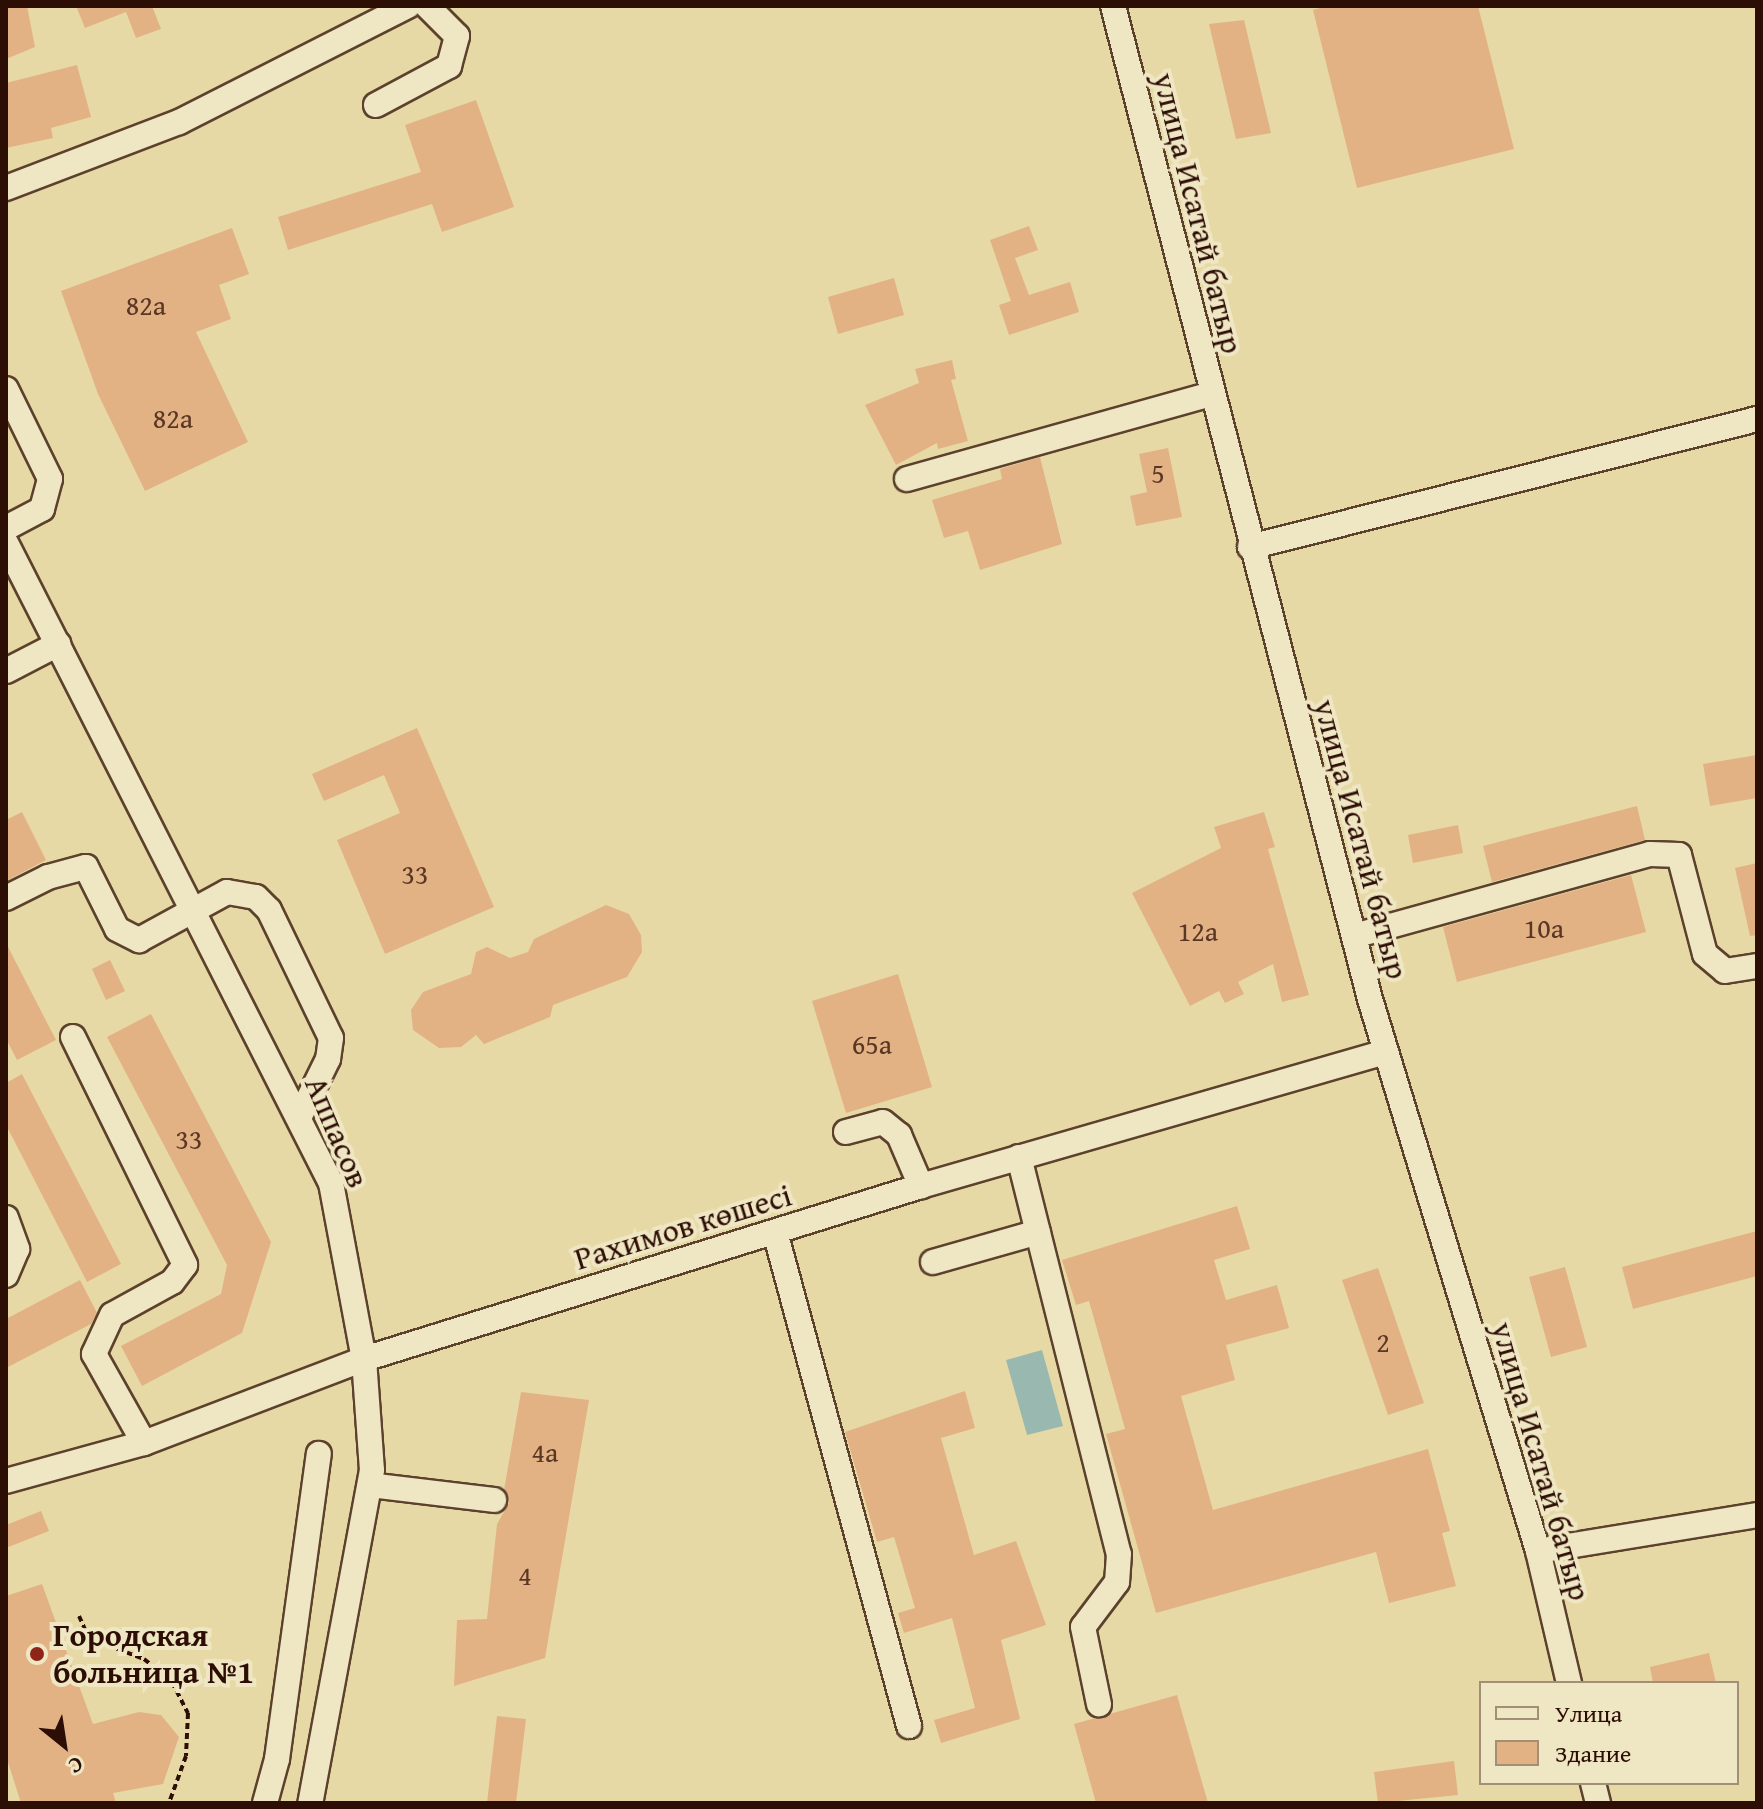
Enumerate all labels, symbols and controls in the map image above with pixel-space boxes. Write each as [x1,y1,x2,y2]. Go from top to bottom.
street label: улица Исатай батыр [1145,69,1251,357]
house number: 82а [126,288,166,322]
house number: 82а [153,401,193,435]
house number: 5 [1151,456,1165,490]
street label: улица Исатай батыр [1305,695,1417,983]
house number: 33 [402,857,428,891]
house number: 10а [1524,911,1564,945]
house number: 12а [1178,914,1218,948]
house number: 65а [852,1027,892,1061]
street label: Аппасов [296,1071,378,1193]
house number: 33 [176,1122,202,1156]
street label: Рахимов көшесі [570,1176,796,1278]
street label: улица Исатай батыр [1483,1317,1599,1605]
house number: 2 [1376,1325,1390,1359]
house number: 4а [532,1435,558,1469]
house number: 4 [518,1558,532,1592]
place label: Городская больница №1 [53,1617,254,1692]
marker: Городская больница №1 [28,1645,46,1663]
legend [1479,1681,1739,1785]
text: Улица [1555,1696,1622,1731]
north arrow [24,1705,104,1785]
text: Здание [1555,1736,1631,1771]
text: С [63,1749,89,1783]

